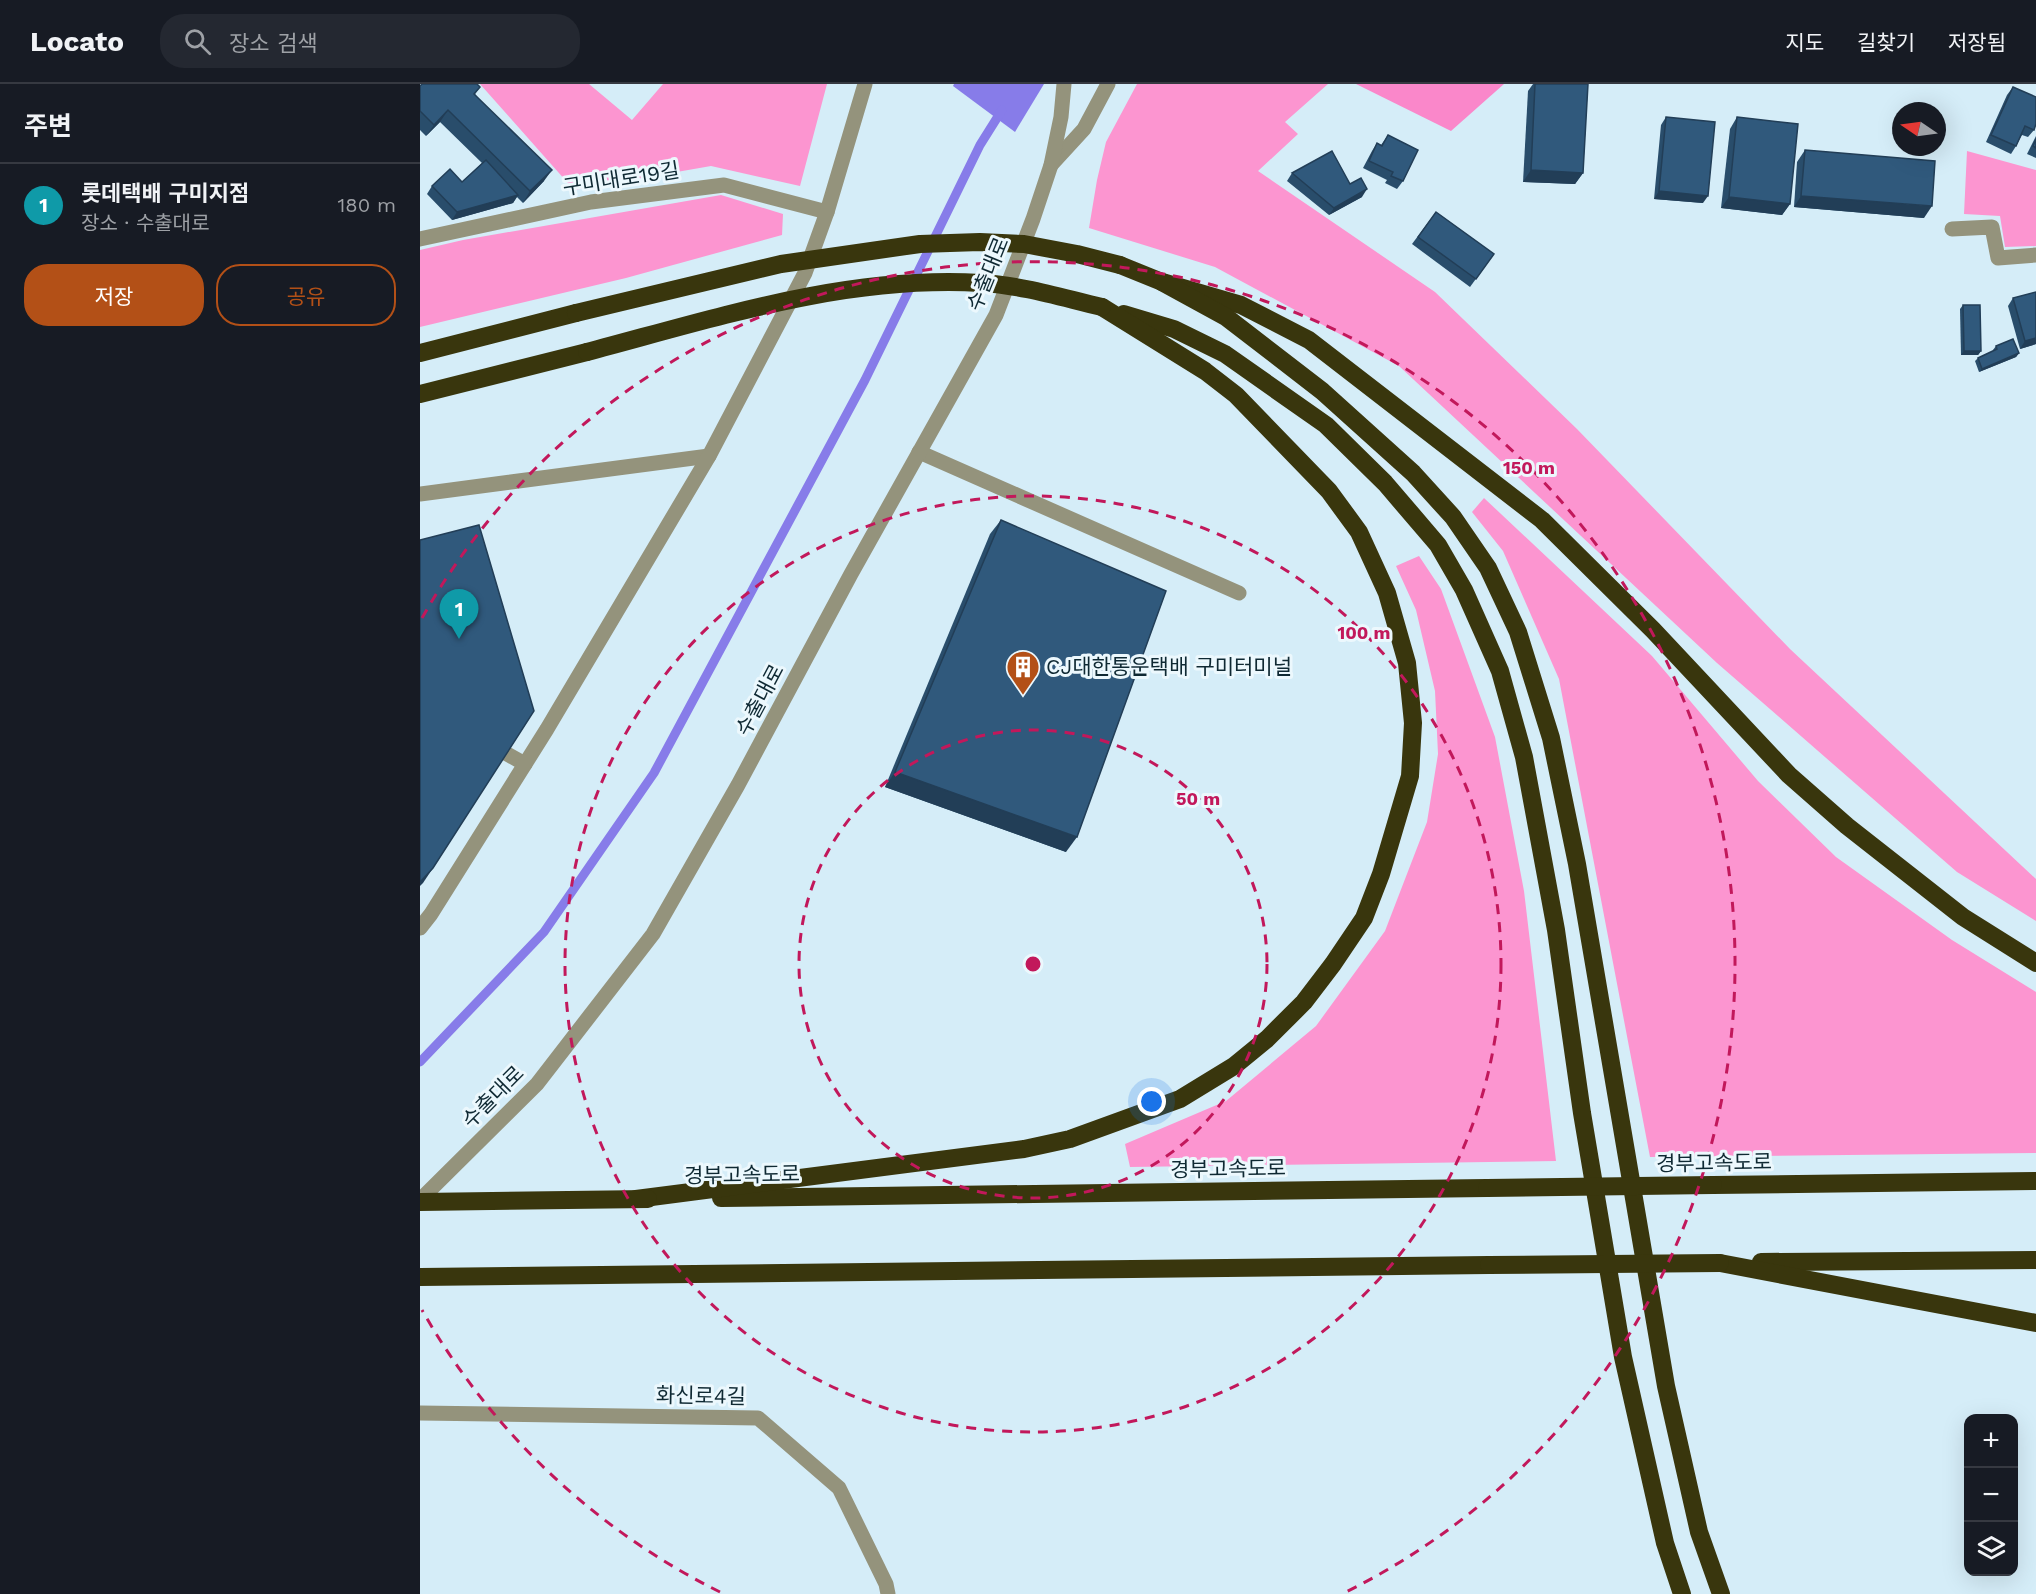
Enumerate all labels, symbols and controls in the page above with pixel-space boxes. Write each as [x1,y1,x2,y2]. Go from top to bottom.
search box [160,14,580,68]
text: Locato [30,25,124,58]
icon: search [181,25,214,58]
text: 지도 [1785,30,1824,55]
text: 길찾기 [1857,30,1915,55]
text: 저장됨 [1948,30,2006,55]
text: 장소 검색 [229,31,317,56]
north arrow [1892,102,1946,156]
text: 주변 [24,111,72,141]
street label: 구미대로19길 [561,157,681,200]
text: 롯데택배 구미지점 [81,181,249,206]
text: 1 [39,193,48,217]
text: 180 m [338,193,396,217]
text: 장소 · 수출대로 [81,211,210,235]
street label: 수출대로 [961,233,1014,314]
button: 저장 [24,264,204,326]
button: 공유 [216,264,396,326]
text: 150 m [1503,457,1555,478]
pin: 1 [440,590,478,639]
text: 100 m [1337,622,1391,643]
building icon: CJ대한통운택배 구미터미널 [1005,649,1041,696]
place label: CJ대한통운택배 구미터미널 [1046,654,1292,679]
street label: 수출대로 [730,660,789,740]
text: 50 m [1176,788,1220,809]
centre of rings [1023,954,1043,974]
street label: 수출대로 [456,1060,529,1133]
your location [1137,1087,1166,1116]
street label: 경부고속도로 [1656,1149,1772,1176]
street label: 경부고속도로 [1170,1155,1286,1182]
street label: 경부고속도로 [684,1161,800,1188]
street label: 화신로4길 [656,1382,746,1409]
map controls [1964,1414,2018,1576]
button: + [1964,1414,2018,1468]
button: − [1964,1468,2018,1522]
button: layers [1964,1522,2018,1576]

